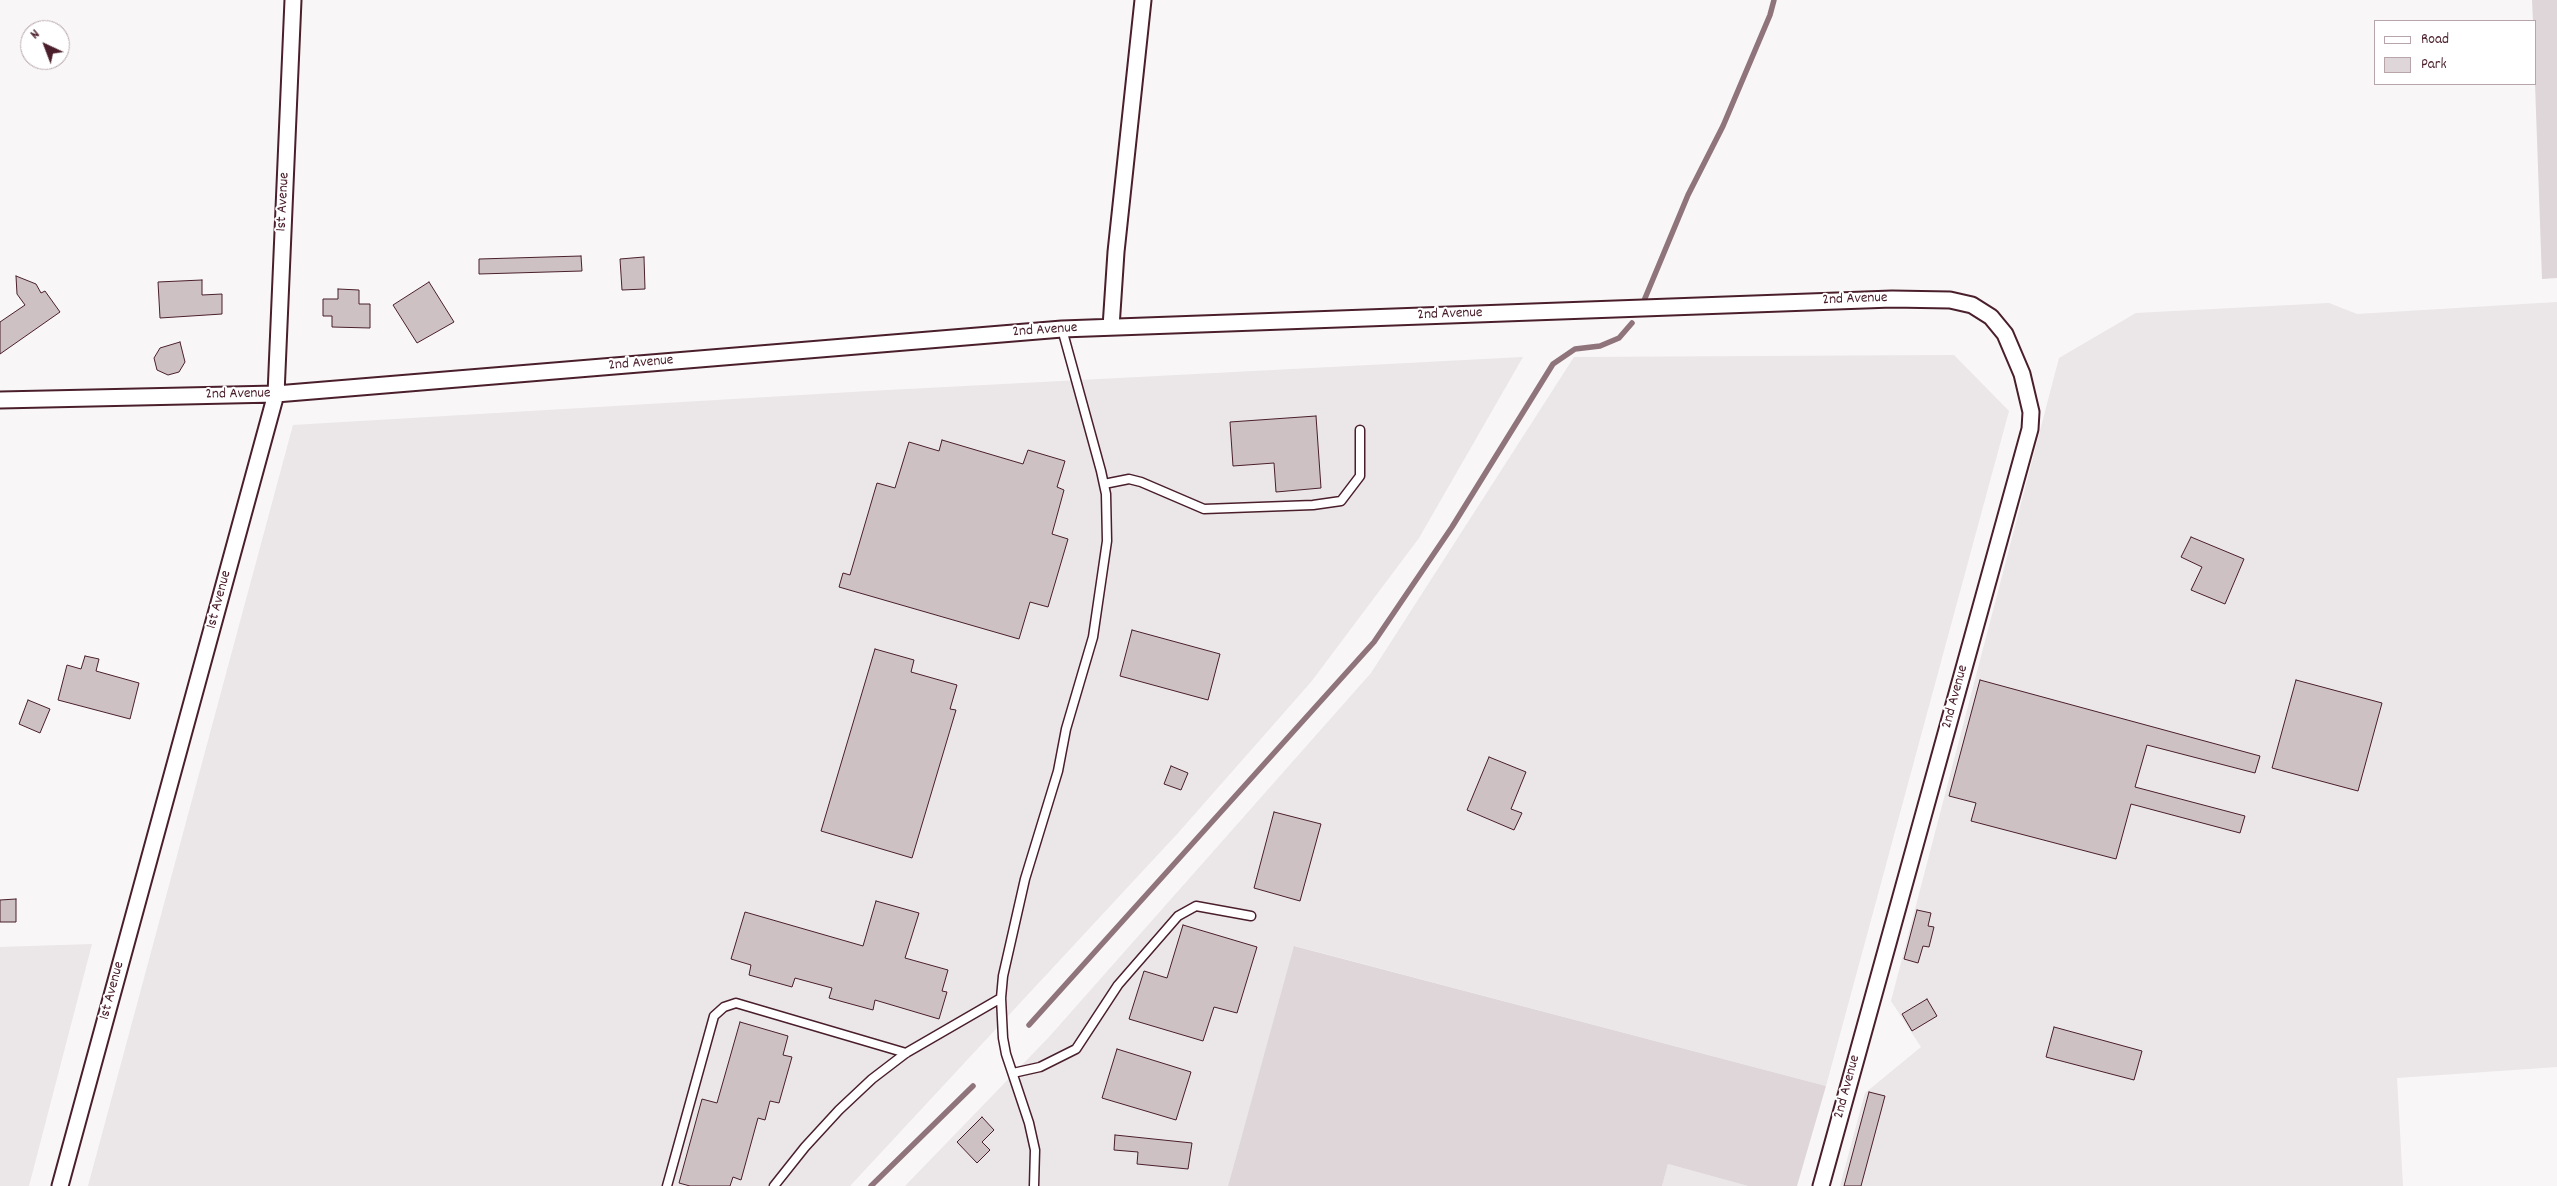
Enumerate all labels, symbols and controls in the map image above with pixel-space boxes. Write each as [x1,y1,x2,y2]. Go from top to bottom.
north arrow [20,20,70,70]
legend [2374,20,2537,85]
text: N [26,25,45,44]
text: Road [2421,29,2449,51]
text: Park [2421,54,2447,76]
street label: 1st Avenue [273,172,295,232]
street label: 2nd Avenue [1822,290,1888,310]
street label: 2nd Avenue [1417,305,1483,325]
street label: 2nd Avenue [1012,320,1078,342]
street label: 2nd Avenue [608,352,674,376]
street label: 2nd Avenue [205,385,271,405]
street label: 1st Avenue [204,569,236,631]
street label: 2nd Avenue [1939,663,1973,731]
street label: 1st Avenue [97,960,129,1022]
street label: 2nd Avenue [1831,1053,1865,1121]

